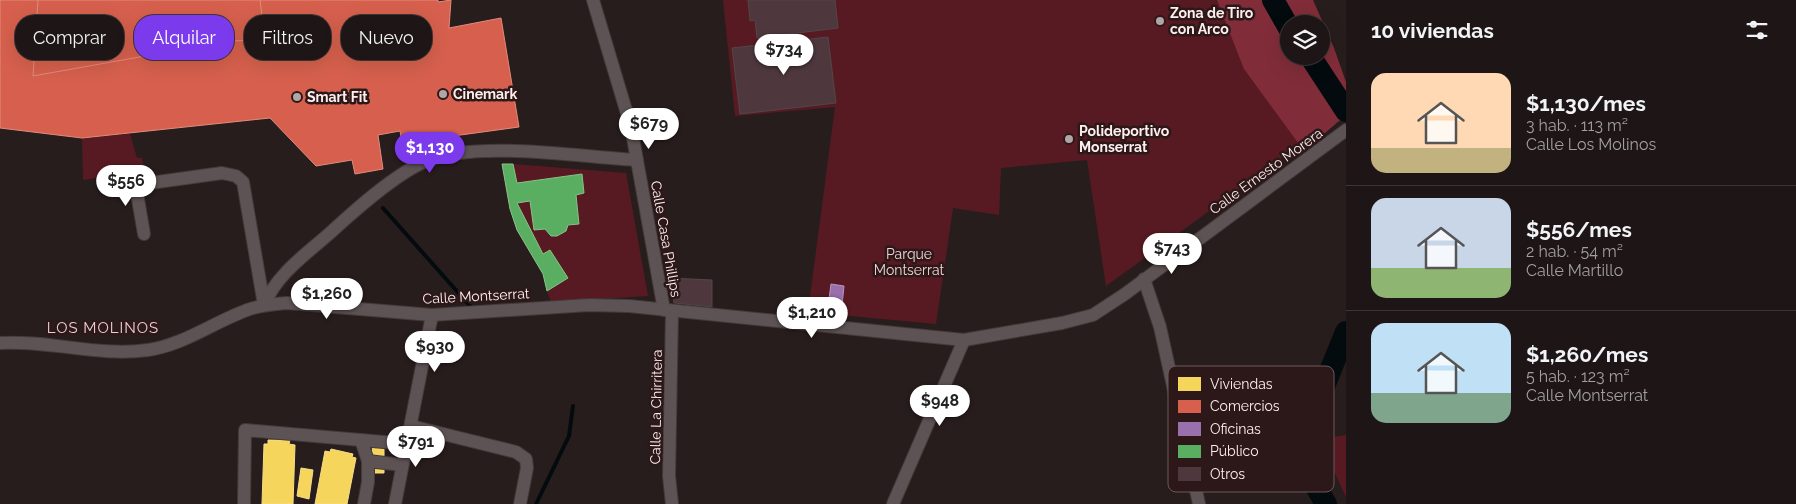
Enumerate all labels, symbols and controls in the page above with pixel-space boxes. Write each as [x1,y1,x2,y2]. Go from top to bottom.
place label: Zona de Tiro con Arco [1170,5,1254,37]
chip: Comprar [15,15,124,60]
chip: Alquilar [134,15,234,60]
chip: Filtros [244,15,331,60]
chip: Nuevo [341,15,432,60]
marker: Zona de Tiro con Arco [1154,15,1166,27]
map controls [1280,15,1330,65]
button: layers [1280,15,1330,65]
icon: filters [1743,16,1771,44]
text: 10 viviendas [1371,18,1494,43]
pin: $734 [754,34,814,76]
text: $734 [765,40,803,59]
place label: Cinemark [453,86,518,102]
marker: Cinemark [437,88,449,100]
place label: Smart Fit [307,89,368,105]
marker: Smart Fit [291,91,303,103]
text: $1,130/mes [1526,91,1646,116]
icon: home [1411,93,1471,153]
pin: $679 [619,108,679,150]
text: $679 [630,114,668,133]
text: 3 hab. · 113 m² [1526,116,1628,135]
place label: Polideportivo Monserrat [1079,123,1170,155]
street label: Calle Ernesto Morera [1206,125,1326,217]
pin: $1,130 [389,132,471,174]
marker: Polideportivo Monserrat [1063,133,1075,145]
text: Calle Los Molinos [1526,135,1656,154]
text: $1,130 [406,138,454,157]
pin: $556 [96,164,156,207]
text: $556 [107,171,145,190]
street label: Calle Casa Phillips [648,180,684,299]
text: $556/mes [1526,217,1632,242]
icon: home [1411,218,1471,278]
pin: $743 [1142,232,1202,275]
text: $743 [1154,239,1190,258]
text: 2 hab. · 54 m² [1526,242,1623,261]
park label: Parque Montserrat [874,246,944,278]
text: Calle Martillo [1526,261,1623,280]
pin: $1,260 [286,278,368,320]
text: $1,260 [302,284,352,303]
street label: Calle Montserrat [422,285,530,307]
pin: $1,210 [771,296,853,339]
text: $1,210 [788,303,836,322]
district label: LOS MOLINOS [47,319,159,337]
pin: $930 [405,330,465,373]
text: $930 [416,337,454,356]
text: $1,260/mes [1526,342,1648,367]
icon: home [1411,343,1471,403]
street label: Calle La Chirritera [647,349,665,465]
legend [1168,366,1334,492]
text: 5 hab. · 123 m² [1526,367,1630,386]
text: Viviendas [1210,376,1273,392]
pin: $948 [910,384,970,427]
text: Calle Montserrat [1526,386,1648,405]
text: $948 [921,391,959,410]
text: Comercios [1210,398,1280,414]
text: Oficinas [1210,421,1261,437]
pin: $791 [386,426,446,468]
text: $791 [398,432,434,451]
text: Público [1210,443,1258,459]
text: Otros [1210,466,1245,482]

